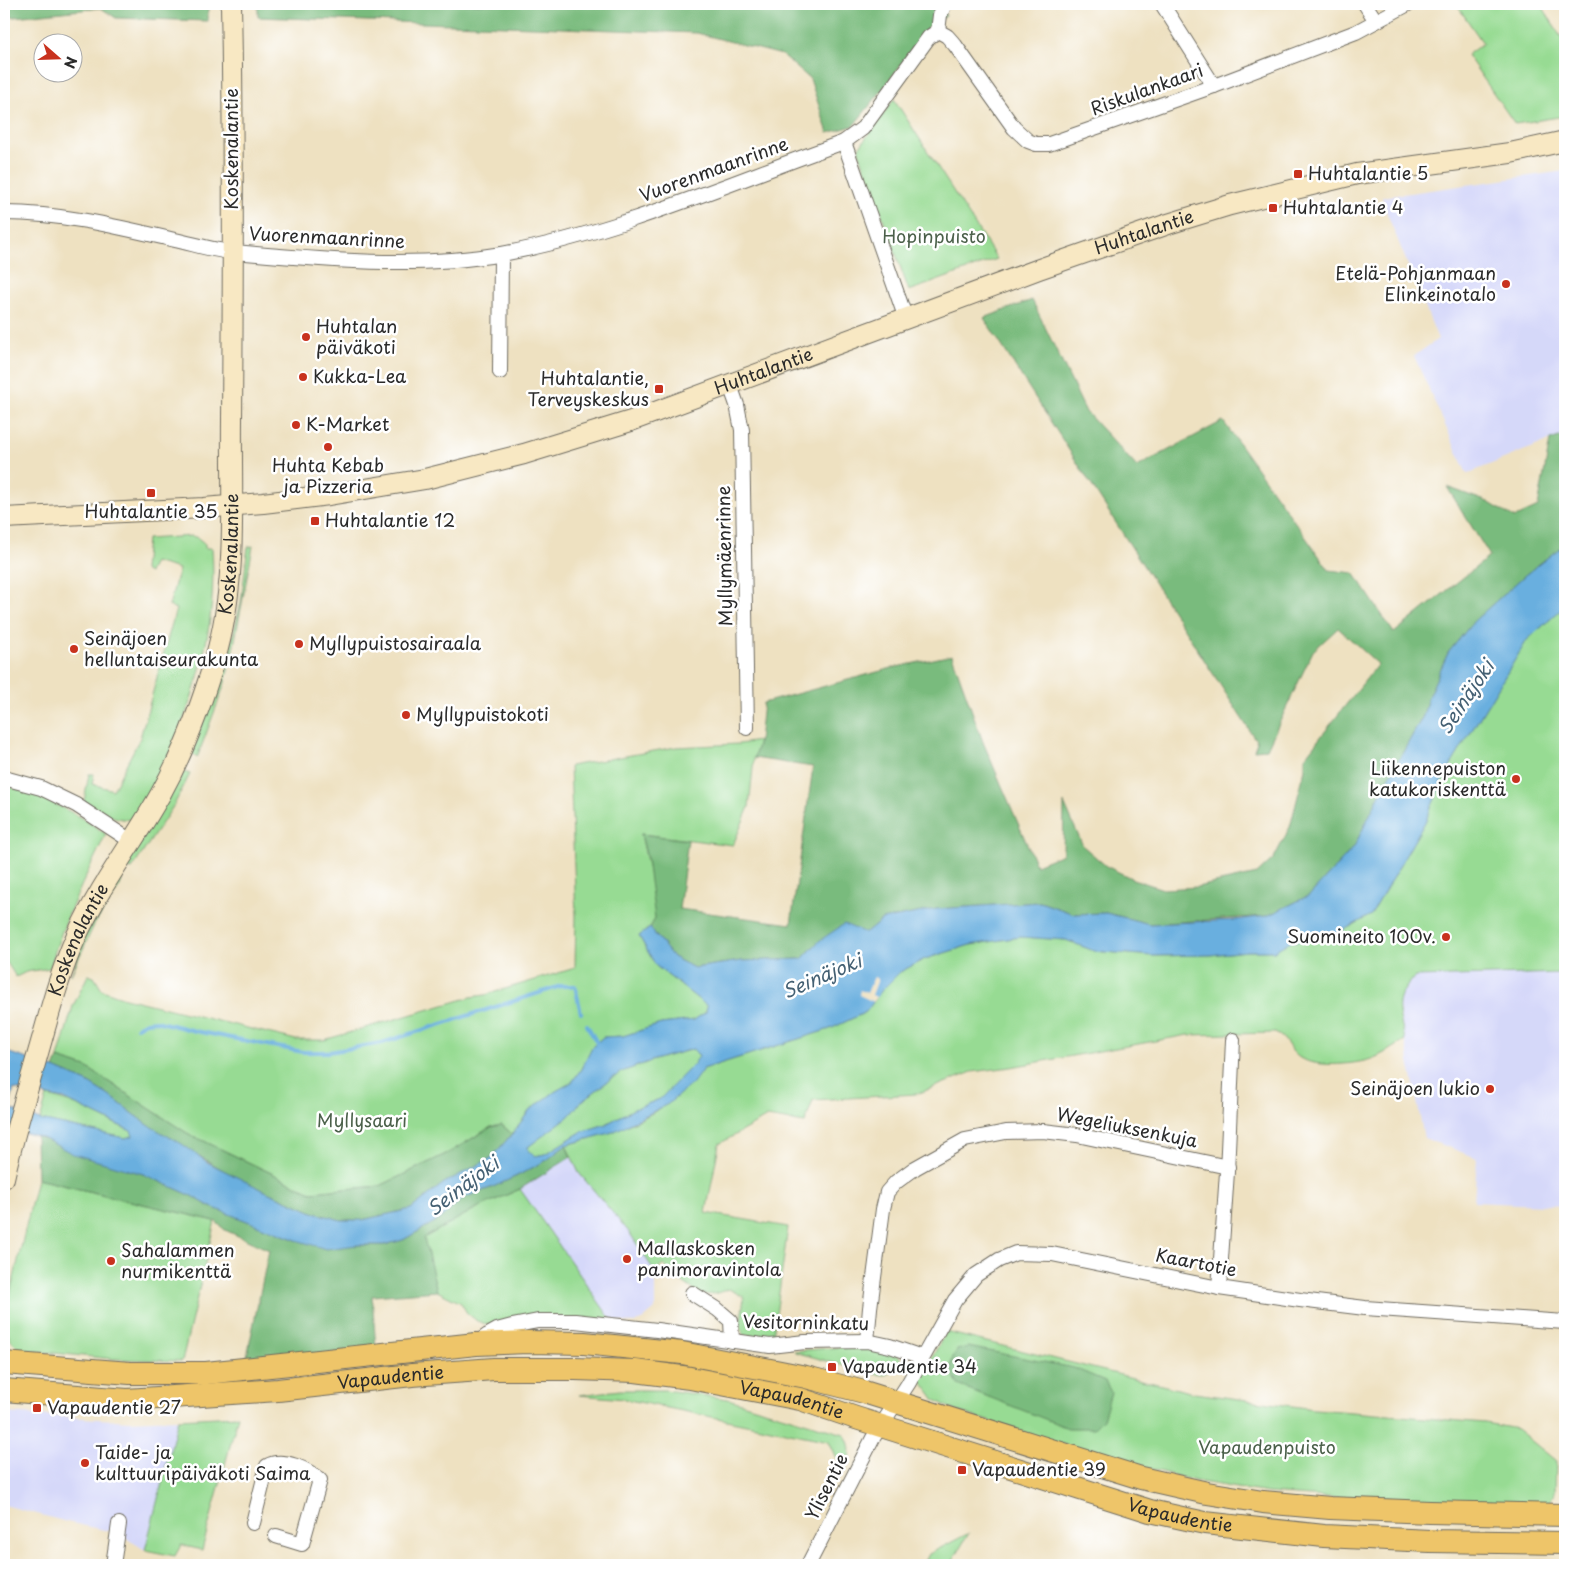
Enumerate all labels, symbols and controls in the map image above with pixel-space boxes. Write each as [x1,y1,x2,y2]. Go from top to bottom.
north arrow [32,32,82,82]
text: N [59,54,82,71]
street label: Riskulankaari [1086,56,1207,121]
street label: Koskenalantie [217,88,244,210]
street label: Vuorenmaanrinne [636,129,792,208]
place label: Huhtalantie 5 [1308,159,1428,186]
marker: Huhtalantie 5 [1292,168,1304,180]
place label: Huhtalantie 4 [1283,193,1404,220]
street label: Huhtalantie [1090,202,1197,261]
marker: Huhtalantie 4 [1267,202,1279,214]
street label: Vuorenmaanrinne [248,219,406,254]
park label: Hopinpuisto [882,222,986,249]
place label: Etelä-Pohjanmaan Elinkeinotalo [1335,259,1496,307]
marker: Etelä-Pohjanmaan Elinkeinotalo [1500,278,1512,290]
place label: Huhtalan päiväkoti [316,312,397,360]
marker: Huhtalan päiväkoti [300,331,312,343]
street label: Huhtalantie [710,339,816,401]
place label: Kukka-Lea [313,362,407,389]
place label: Huhtalantie, Terveyskeskus [528,364,649,412]
marker: Kukka-Lea [297,371,309,383]
marker: Huhtalantie, Terveyskeskus [653,383,665,395]
place label: K-Market [306,410,389,437]
marker: K-Market [290,419,302,431]
marker: Huhta Kebab ja Pizzeria [322,441,334,453]
place label: Huhta Kebab ja Pizzeria [272,451,384,499]
street label: Myllymäenrinne [709,485,738,627]
marker: Huhtalantie 35 [145,487,157,499]
street label: Koskenalantie [210,494,244,616]
place label: Huhtalantie 35 [84,497,218,524]
place label: Huhtalantie 12 [325,506,455,533]
marker: Huhtalantie 12 [309,515,321,527]
place label: Seinäjoen helluntaiseurakunta [84,624,259,672]
place label: Myllypuistosairaala [309,629,482,656]
marker: Myllypuistosairaala [293,638,305,650]
marker: Seinäjoen helluntaiseurakunta [68,643,80,655]
water label: Seinäjoki [1430,652,1502,739]
place label: Myllypuistokoti [416,700,549,727]
marker: Myllypuistokoti [400,709,412,721]
place label: Liikennepuiston katukoriskenttä [1369,754,1507,802]
marker: Liikennepuiston katukoriskenttä [1510,773,1522,785]
street label: Koskenalantie [40,877,114,999]
place label: Suomineito 100v. [1287,922,1436,949]
marker: Suomineito 100v. [1440,931,1452,943]
water label: Seinäjoki [778,945,868,1004]
place label: Seinäjoen lukio [1350,1074,1480,1101]
marker: Seinäjoen lukio [1484,1083,1496,1095]
street label: Wegeliuksenkuja [1055,1100,1201,1154]
park label: Myllysaari [317,1106,407,1133]
water label: Seinäjoki [421,1147,506,1221]
place label: Mallaskosken panimoravintola [637,1234,782,1282]
place label: Sahalammen nurmikenttä [121,1236,235,1284]
street label: Kaartotie [1153,1240,1239,1283]
marker: Mallaskosken panimoravintola [621,1253,633,1265]
marker: Sahalammen nurmikenttä [105,1255,117,1267]
street label: Vesitorninkatu [743,1307,869,1336]
place label: Vapaudentie 34 [842,1352,977,1379]
street label: Vapaudentie [336,1358,445,1395]
marker: Vapaudentie 34 [826,1361,838,1373]
street label: Vapaudentie [737,1373,848,1425]
place label: Vapaudentie 27 [47,1393,181,1420]
marker: Vapaudentie 27 [31,1402,43,1414]
park label: Vapaudenpuisto [1198,1433,1336,1460]
place label: Taide- ja kulttuuripäiväkoti Saima [95,1438,311,1486]
street label: Ylisentie [797,1448,854,1525]
place label: Vapaudentie 39 [972,1455,1106,1482]
marker: Taide- ja kulttuuripäiväkoti Saima [79,1457,91,1469]
marker: Vapaudentie 39 [956,1464,968,1476]
street label: Vapaudentie [1124,1490,1234,1538]

